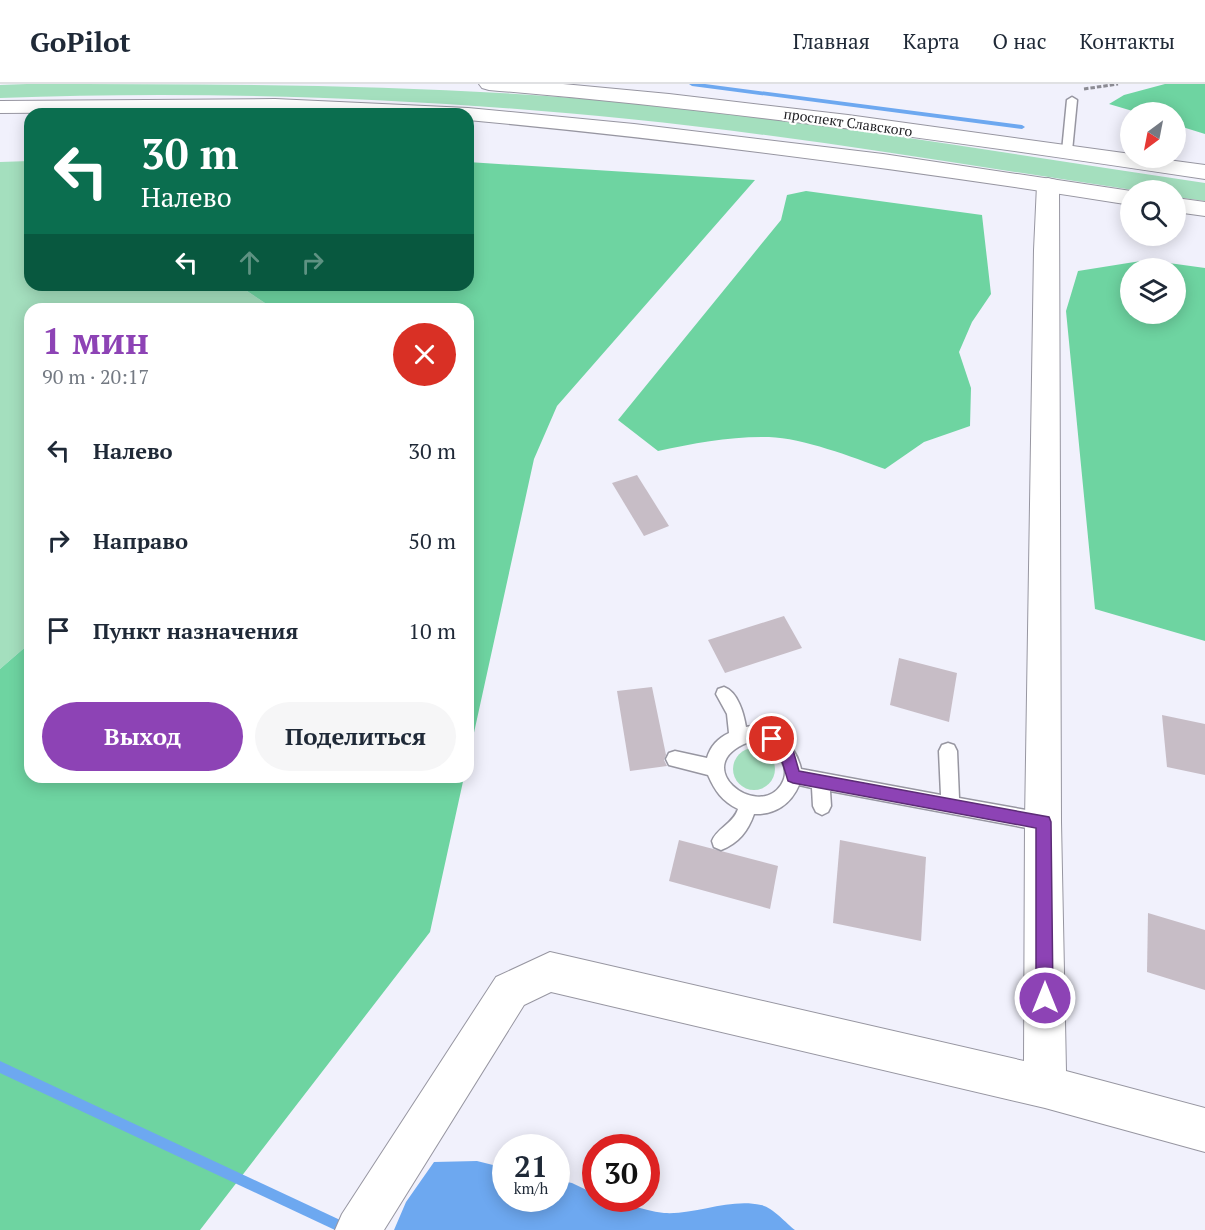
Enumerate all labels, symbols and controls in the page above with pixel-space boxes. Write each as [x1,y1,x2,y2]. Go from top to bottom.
text: GoPilot [30,23,131,60]
text: Главная [793,27,870,55]
text: Карта [903,27,960,55]
text: О нас [993,27,1046,55]
text: Контакты [1079,27,1175,55]
north arrow [1120,102,1186,168]
map controls [1120,102,1186,324]
street label: проспект Славского [782,104,914,140]
text: 30 m [141,125,239,181]
icon: left [42,132,120,210]
text: Налево [141,179,232,215]
button: search [1120,180,1186,246]
icon: left [170,246,203,279]
icon: ahead [233,246,266,279]
icon: right [296,246,329,279]
button: layers [1120,258,1186,324]
text: 1 мин [42,317,149,364]
button: close [393,323,456,386]
text: 90 m · 20:17 [42,363,149,390]
icon: left [42,434,75,467]
text: Налево [93,436,173,465]
text: 30 m [408,436,456,465]
icon: right [42,524,75,557]
text: Направо [93,526,188,555]
text: 50 m [408,526,456,555]
icon: arrive [42,614,75,647]
text: Пункт назначения [93,616,298,645]
text: 10 m [408,616,456,645]
button: Выход [42,702,243,771]
button: Поделиться [255,702,456,771]
pin [746,713,797,764]
icon: arrive [755,722,788,755]
position arrow [1013,966,1077,1030]
speed limit sign: 30 [582,1134,660,1212]
text: 21 [514,1146,548,1186]
text: km/h [514,1178,548,1198]

